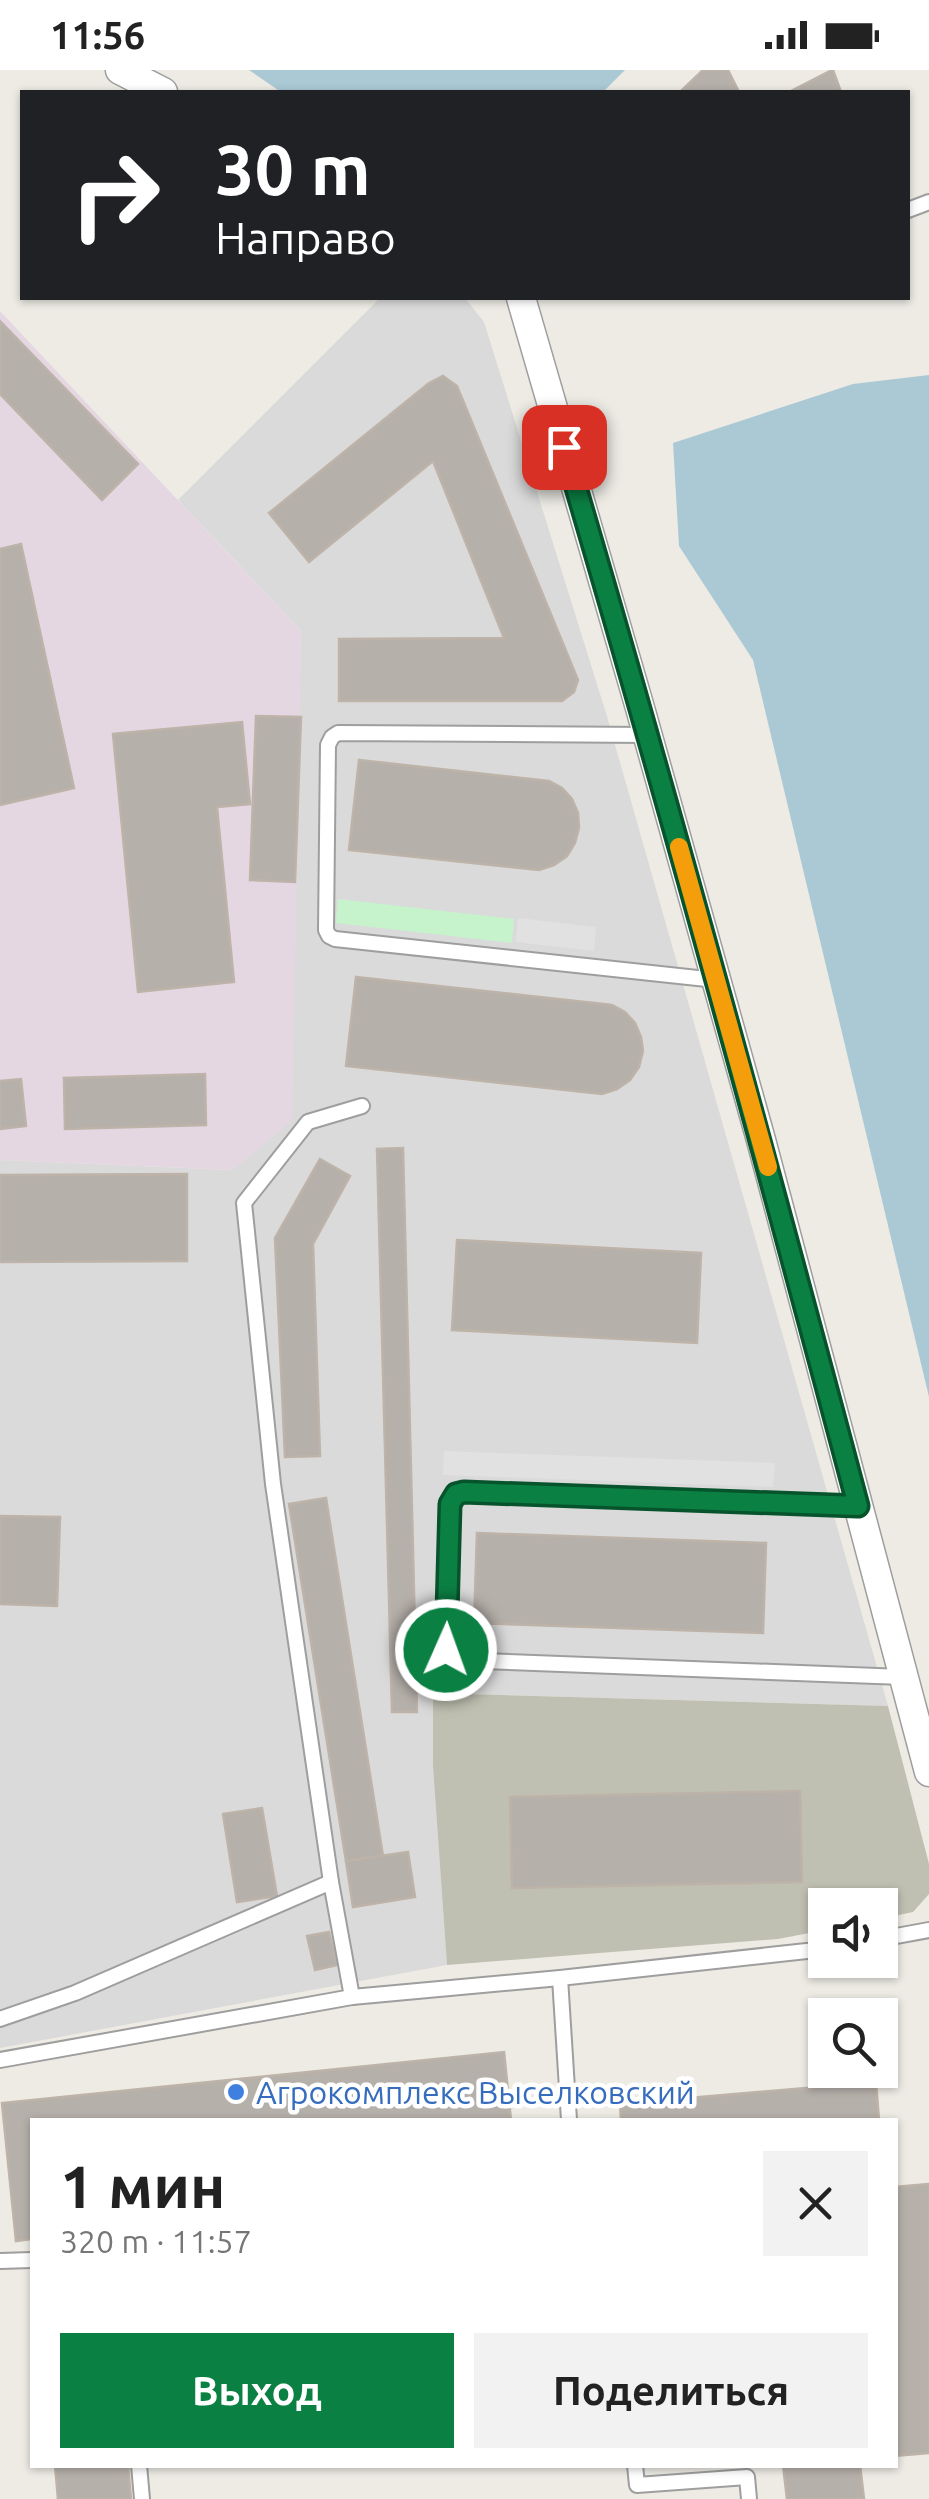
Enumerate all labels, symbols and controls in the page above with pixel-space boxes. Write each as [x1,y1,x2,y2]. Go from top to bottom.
text: 11:56 [50,14,145,56]
icon: right [50,130,180,260]
text: 30 m [215,130,371,208]
text: Направо [215,212,396,263]
pin [522,405,607,490]
icon: arrive [537,420,592,475]
position arrow [394,1598,498,1702]
map controls [808,1888,898,2088]
button: sound [808,1888,898,1978]
button: search [808,1998,898,2088]
place label: Агрокомплекс Выселковский [256,2074,695,2110]
marker: Агрокомплекс Выселковский [225,2081,247,2103]
button: close [763,2151,868,2256]
text: 1 мин [60,2152,225,2219]
text: 320 m · 11:57 [60,2223,252,2259]
button: Выход [60,2333,454,2448]
button: Поделиться [474,2333,868,2448]

